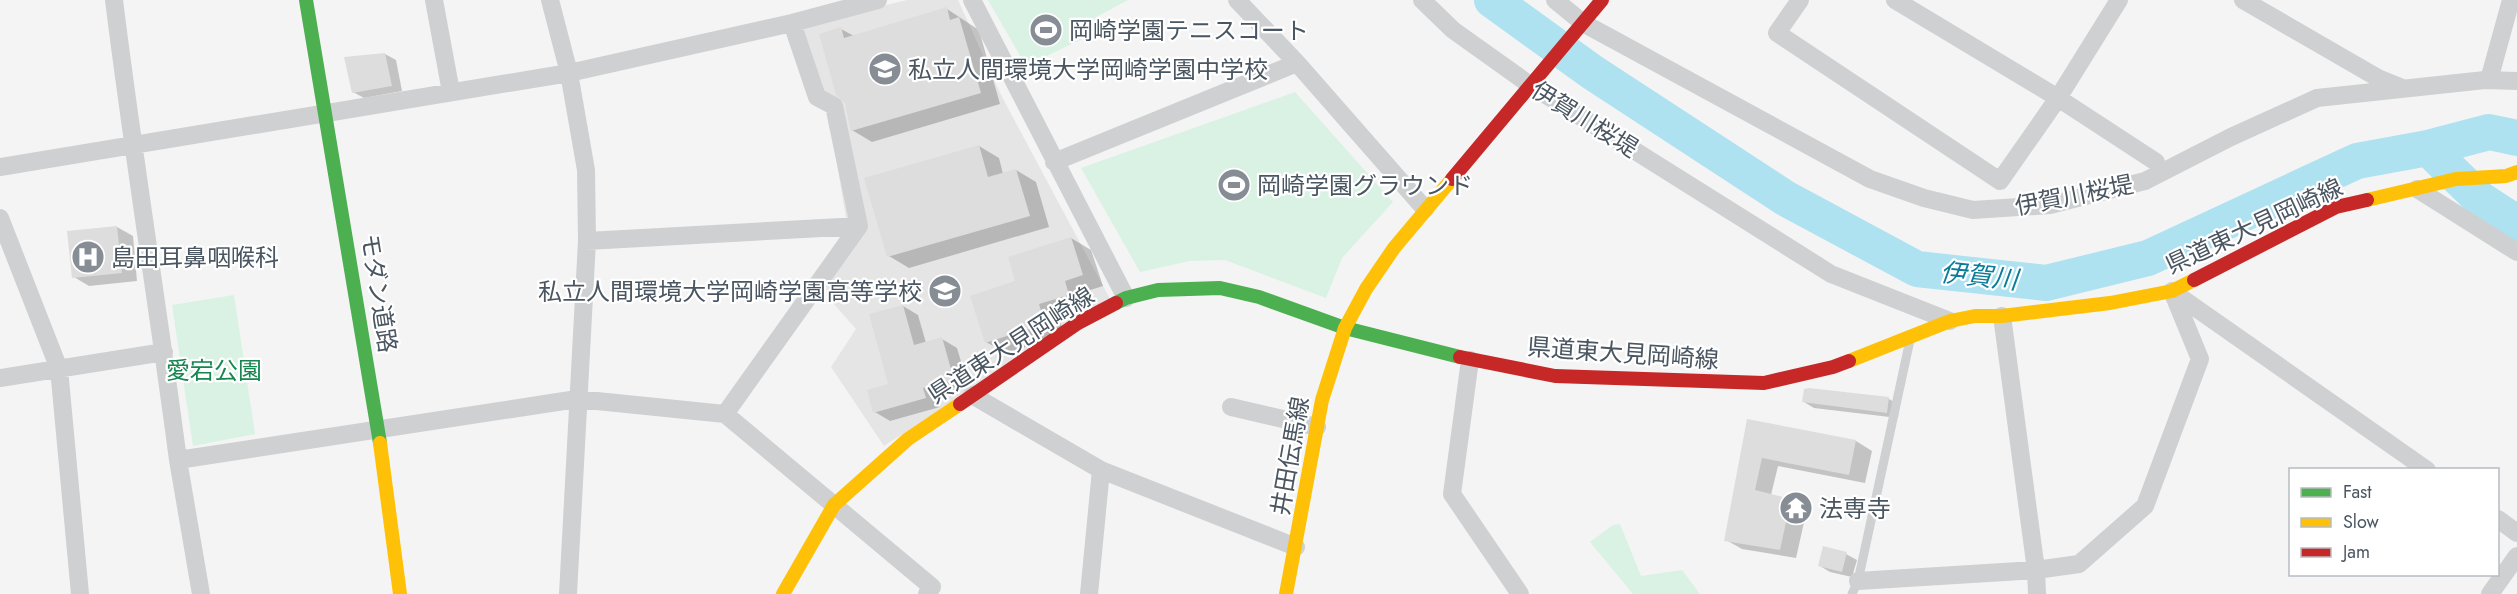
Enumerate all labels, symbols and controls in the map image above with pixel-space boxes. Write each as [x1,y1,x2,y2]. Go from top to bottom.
sports icon: 岡崎学園テニスコート [1028,12,1064,48]
place label: 岡崎学園テニスコート [1069,13,1309,48]
school or university icon: 私立人間環境大学岡崎学園中学校 [867,51,903,87]
place label: 私立人間環境大学岡崎学園中学校 [908,52,1268,87]
street label: 伊賀川桜堤 [1525,72,1645,166]
street label: 伊賀川桜堤 [2012,166,2136,224]
sports icon: 岡崎学園グラウンド [1216,167,1252,203]
place label: 岡崎学園グラウンド [1257,168,1473,203]
street label: 県道東大見岡崎線 [2160,170,2348,282]
street label: モダン道路 [352,231,406,355]
hospital icon: 島田耳鼻咽喉科 [70,239,106,275]
place label: 島田耳鼻咽喉科 [111,240,279,275]
water label: 伊賀川 [1938,253,2023,299]
school or university icon: 私立人間環境大学岡崎学園高等学校 [927,273,963,309]
place label: 私立人間環境大学岡崎学園高等学校 [538,274,922,309]
street label: 県道東大見岡崎線 [921,278,1101,412]
street label: 県道東大見岡崎線 [1526,329,1720,377]
park label: 愛宕公園 [166,353,262,388]
street label: 井田伝馬線 [1262,394,1318,518]
legend [2289,468,2499,576]
text: Fast [2343,479,2372,505]
temple icon: 法専寺 [1778,490,1814,526]
place label: 法専寺 [1819,491,1891,526]
text: Slow [2343,509,2380,535]
text: Jam [2341,539,2370,565]

